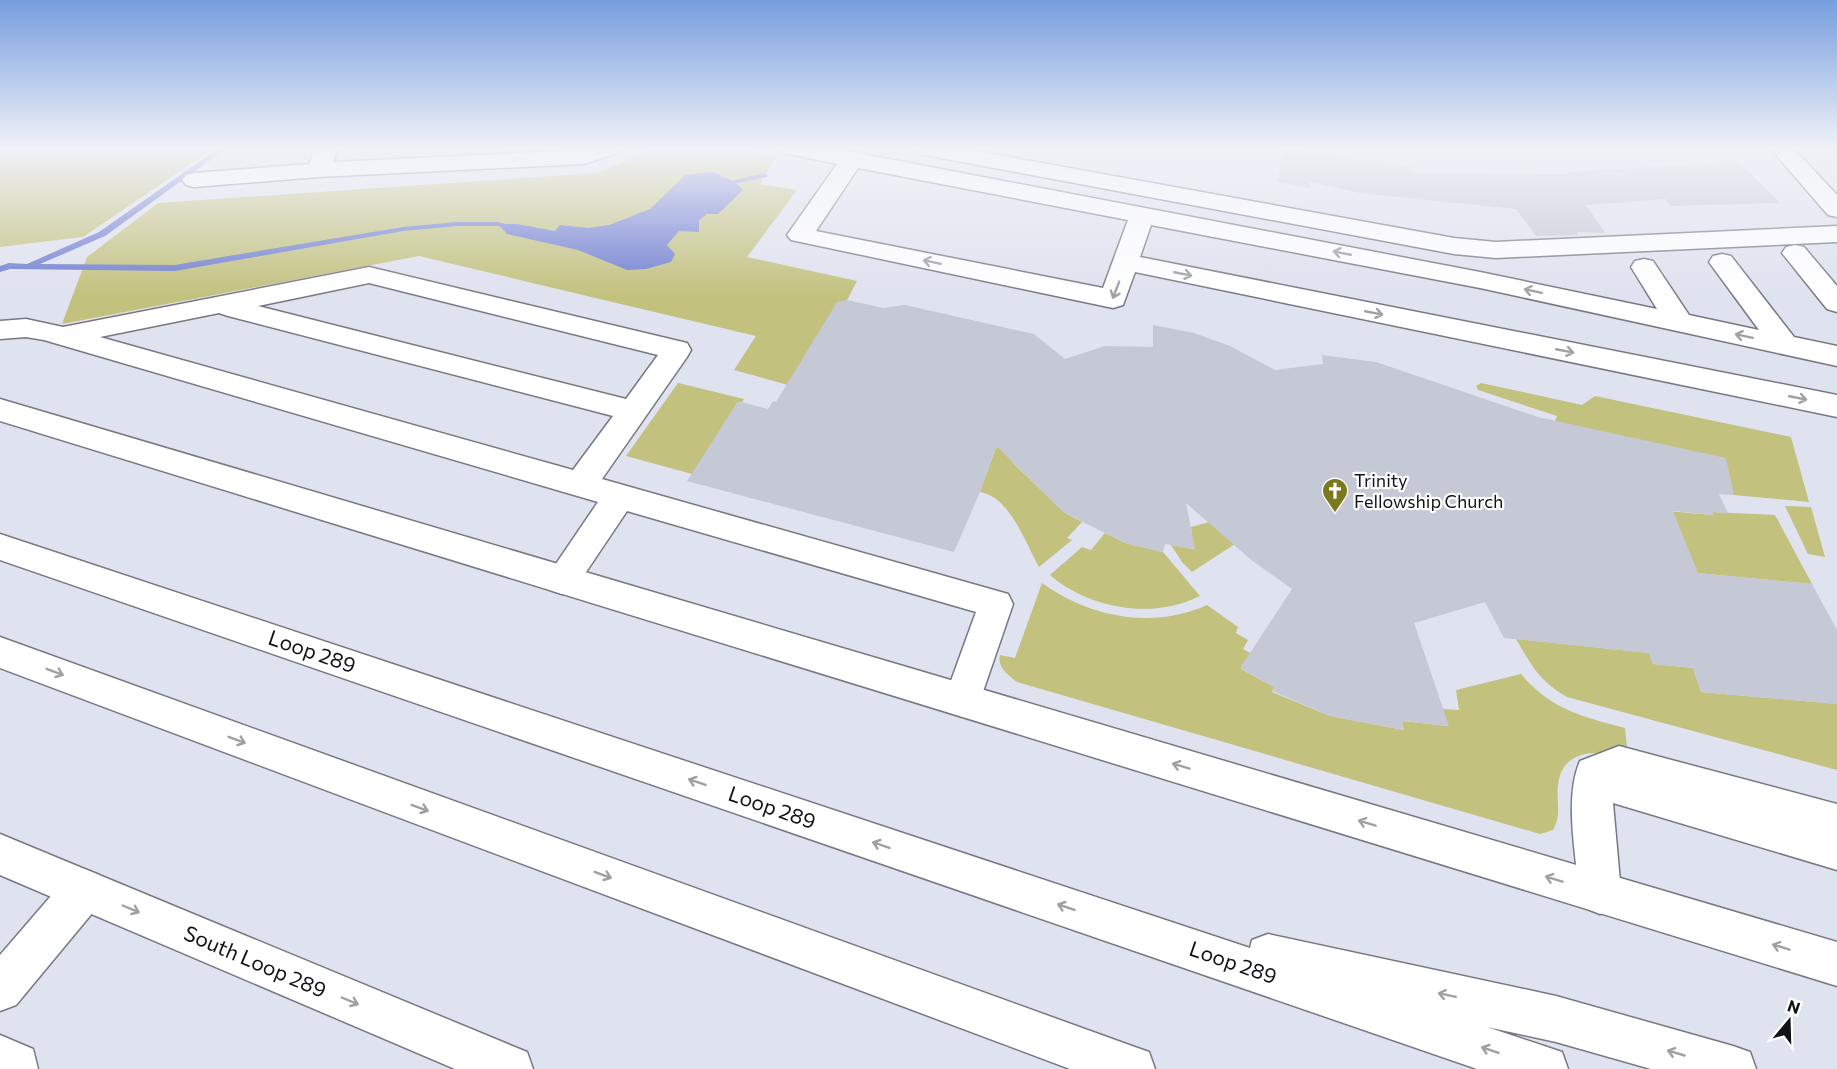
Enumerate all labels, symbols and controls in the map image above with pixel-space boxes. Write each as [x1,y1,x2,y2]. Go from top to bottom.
one-way arrow [1332,247,1352,258]
one-way arrow [922,256,942,267]
one-way arrow [1173,269,1193,280]
one-way arrow [1110,280,1121,298]
one-way arrow [1524,285,1543,296]
one-way arrow [1365,307,1384,319]
one-way arrow [1735,330,1754,341]
one-way arrow [1555,346,1575,357]
one-way arrow [1787,393,1807,404]
place label: Trinity Fellowship Church [1354,469,1503,512]
church icon: Trinity Fellowship Church [1320,476,1350,514]
street label: Loop 289 [266,624,359,677]
one-way arrow [45,667,64,678]
one-way arrow [228,736,246,747]
one-way arrow [1172,760,1191,771]
one-way arrow [688,776,707,787]
street label: Loop 289 [726,780,819,833]
one-way arrow [411,803,429,814]
one-way arrow [1358,816,1377,827]
one-way arrow [872,838,891,849]
one-way arrow [594,870,612,881]
one-way arrow [1545,873,1564,884]
one-way arrow [1057,901,1076,912]
one-way arrow [122,904,140,916]
street label: South Loop 289 [181,919,330,1002]
street label: Loop 289 [1187,935,1280,988]
one-way arrow [1772,941,1791,952]
one-way arrow [1437,989,1457,1000]
north arrow [1759,991,1819,1051]
text: N [1785,995,1803,1017]
one-way arrow [340,996,358,1007]
one-way arrow [1481,1044,1499,1055]
one-way arrow [1667,1047,1686,1058]

